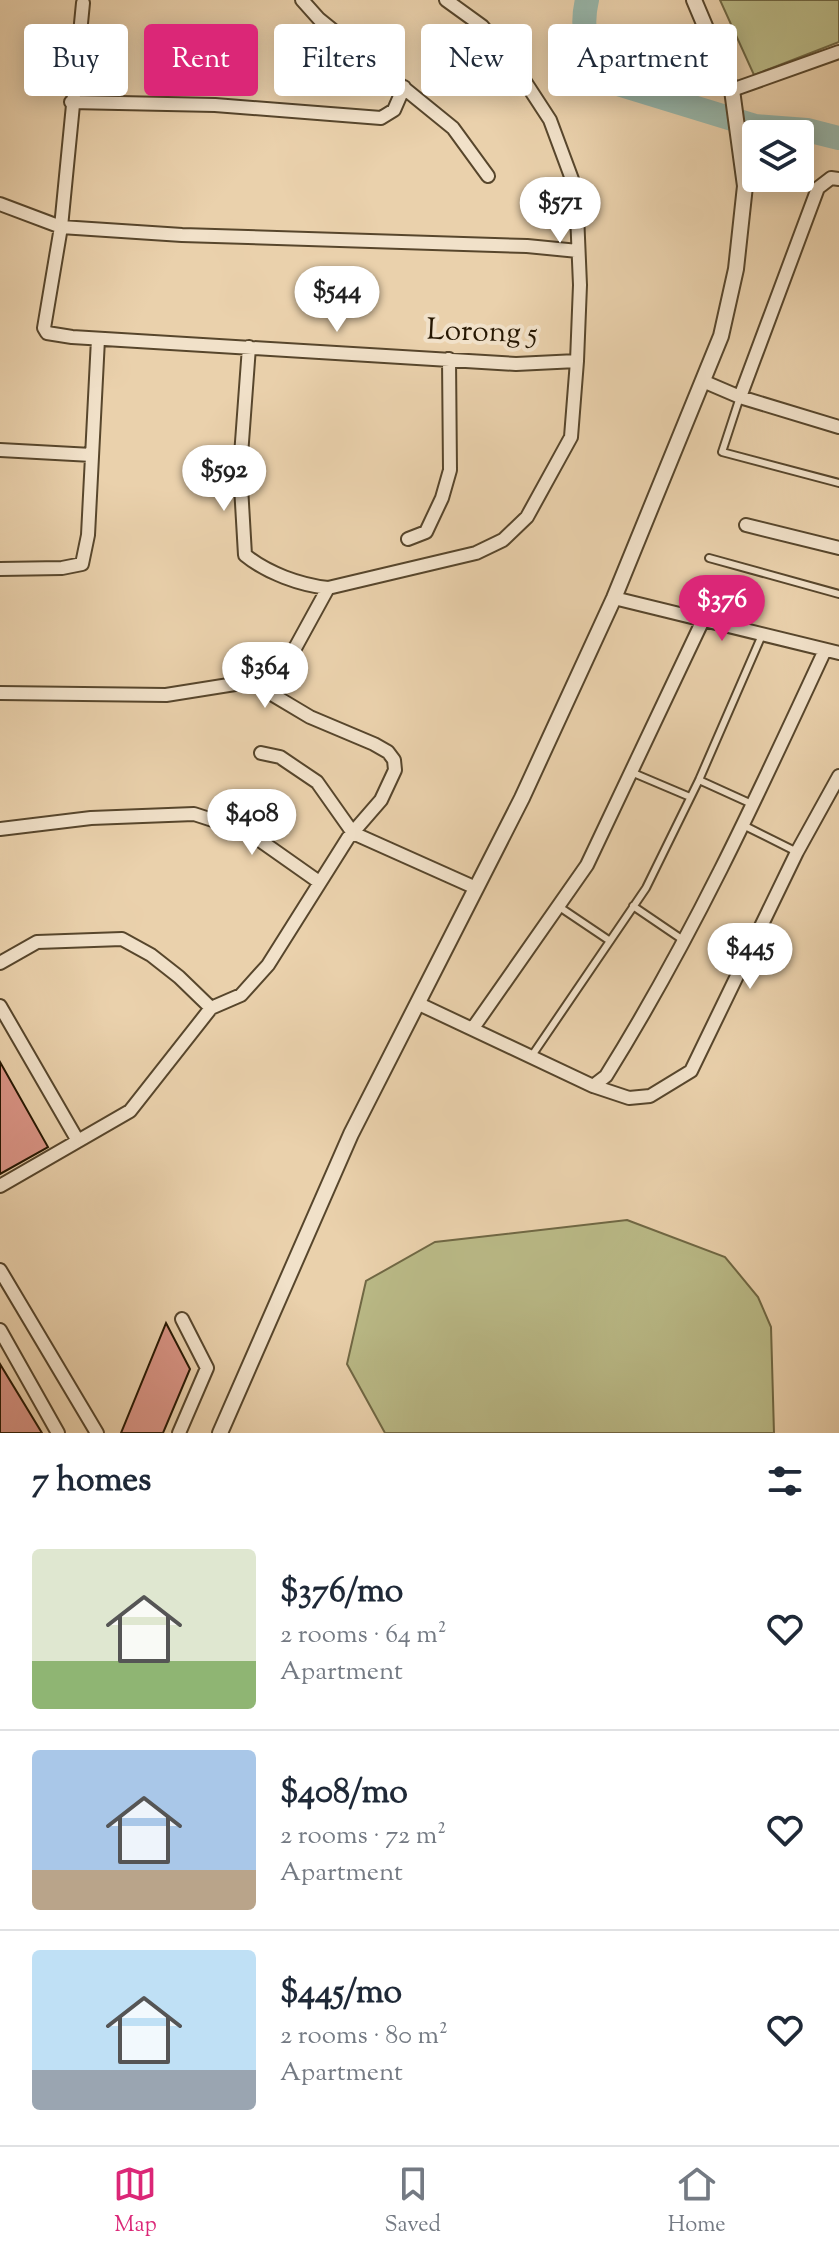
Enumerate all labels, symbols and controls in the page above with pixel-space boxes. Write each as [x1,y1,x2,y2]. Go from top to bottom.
chip: Buy [24,24,128,96]
chip: Rent [144,24,258,96]
chip: Filters [274,24,405,96]
chip: New [421,24,532,96]
chip: Apartment [548,24,737,96]
map controls [742,120,814,192]
button: layers [742,120,814,192]
pin: $571 [513,177,607,245]
text: $571 [538,184,582,221]
pin: $544 [290,266,384,334]
text: $544 [313,273,361,310]
street label: Lorong 5 [426,310,538,356]
pin: $592 [177,445,271,513]
text: $592 [200,452,248,489]
pin: $376 [675,575,769,643]
text: $376 [697,582,747,619]
pin: $364 [218,642,312,710]
text: $364 [240,649,290,686]
pin: $408 [205,789,299,857]
text: $408 [225,796,279,833]
pin: $445 [703,923,797,991]
text: $445 [726,930,774,967]
text: 7 homes [32,1457,151,1506]
icon: filters [763,1459,807,1503]
text: $376/mo [280,1568,403,1617]
icon: home [96,1581,192,1677]
icon: heart [763,1607,807,1651]
text: 2 rooms · 64 m² [280,1617,447,1654]
text: Apartment [280,1654,403,1691]
text: $408/mo [280,1769,408,1818]
icon: home [96,1782,192,1878]
icon: heart [763,1808,807,1852]
text: 2 rooms · 72 m² [280,1818,446,1855]
text: Apartment [280,1855,403,1892]
text: $445/mo [280,1969,402,2018]
icon: home [96,1982,192,2078]
icon: heart [763,2008,807,2052]
text: 2 rooms · 80 m² [280,2018,448,2055]
text: Apartment [280,2055,403,2092]
tab: Map [113,2162,157,2242]
tab: Saved [384,2162,441,2242]
tab: Home [668,2162,726,2242]

